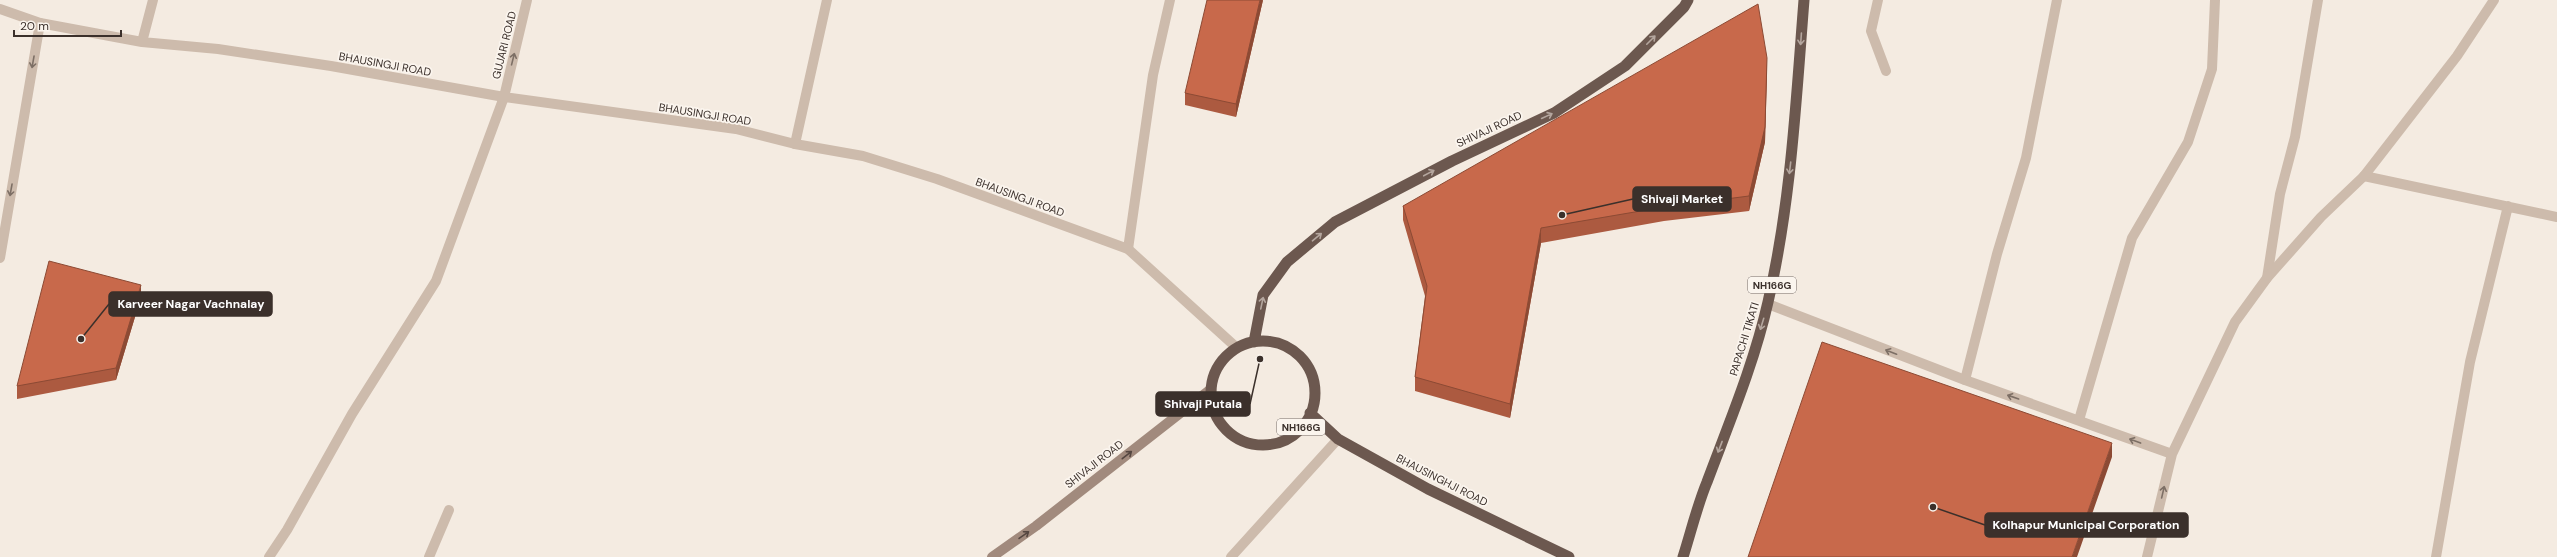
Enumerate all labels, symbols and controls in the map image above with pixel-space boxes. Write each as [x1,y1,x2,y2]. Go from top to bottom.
street label: GUJARI ROAD [489,9,519,80]
scale bar [14,12,121,38]
text: 20 m [20,18,49,34]
one-way arrow [1797,32,1804,45]
one-way arrow [1646,35,1656,45]
street label: BHAUSINGJI ROAD [338,49,433,79]
one-way arrow [509,53,517,66]
one-way arrow [29,55,37,68]
street label: BHAUSINGJI ROAD [658,100,753,128]
street label: SHIVAJI ROAD [1454,108,1524,150]
one-way arrow [1540,112,1552,119]
one-way arrow [1786,161,1793,174]
one-way arrow [1423,168,1435,176]
street label: BHAUSINGJI ROAD [974,174,1067,220]
one-way arrow [7,183,15,196]
callout: Shivaji Market [1633,187,1731,211]
text: Shivaji Market [1641,191,1723,207]
one-way arrow [1312,233,1322,242]
road number: NH166G [1748,277,1796,293]
callout: Karveer Nagar Vachnalay [109,292,272,316]
text: Karveer Nagar Vachnalay [118,296,265,312]
one-way arrow [1258,297,1266,310]
street label: PAPACHI TIKATI [1726,301,1762,377]
one-way arrow [1758,317,1765,330]
one-way arrow [1885,347,1897,355]
callout: Shivaji Putala [1156,392,1250,416]
one-way arrow [2006,393,2019,400]
text: Shivaji Putala [1164,396,1242,412]
road number: NH166G [1277,419,1325,435]
one-way arrow [2129,436,2141,444]
street label: SHIVAJI ROAD [1062,437,1126,491]
one-way arrow [1716,440,1724,452]
one-way arrow [1121,451,1132,460]
street label: BHAUSINGHJI ROAD [1394,451,1491,509]
one-way arrow [2159,486,2167,499]
callout: Kolhapur Municipal Corporation [1985,513,2188,537]
text: Kolhapur Municipal Corporation [1993,517,2179,533]
one-way arrow [1018,531,1029,539]

